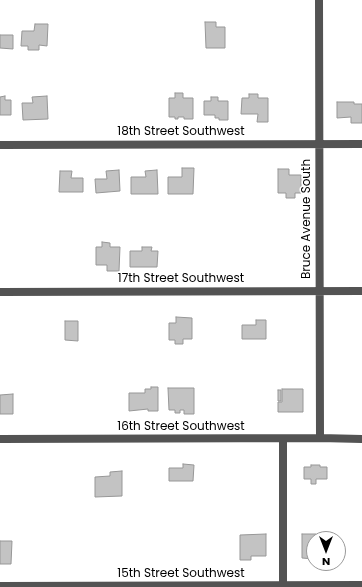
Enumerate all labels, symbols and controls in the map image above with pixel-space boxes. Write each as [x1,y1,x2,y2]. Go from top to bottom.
street label: 18th Street Southwest [117,125,245,139]
street label: Bruce Avenue South [300,159,314,279]
street label: 17th Street Southwest [118,272,244,286]
street label: 16th Street Southwest [117,420,245,434]
north arrow [306,531,346,571]
text: N [322,554,330,570]
street label: 15th Street Southwest [117,567,245,581]

